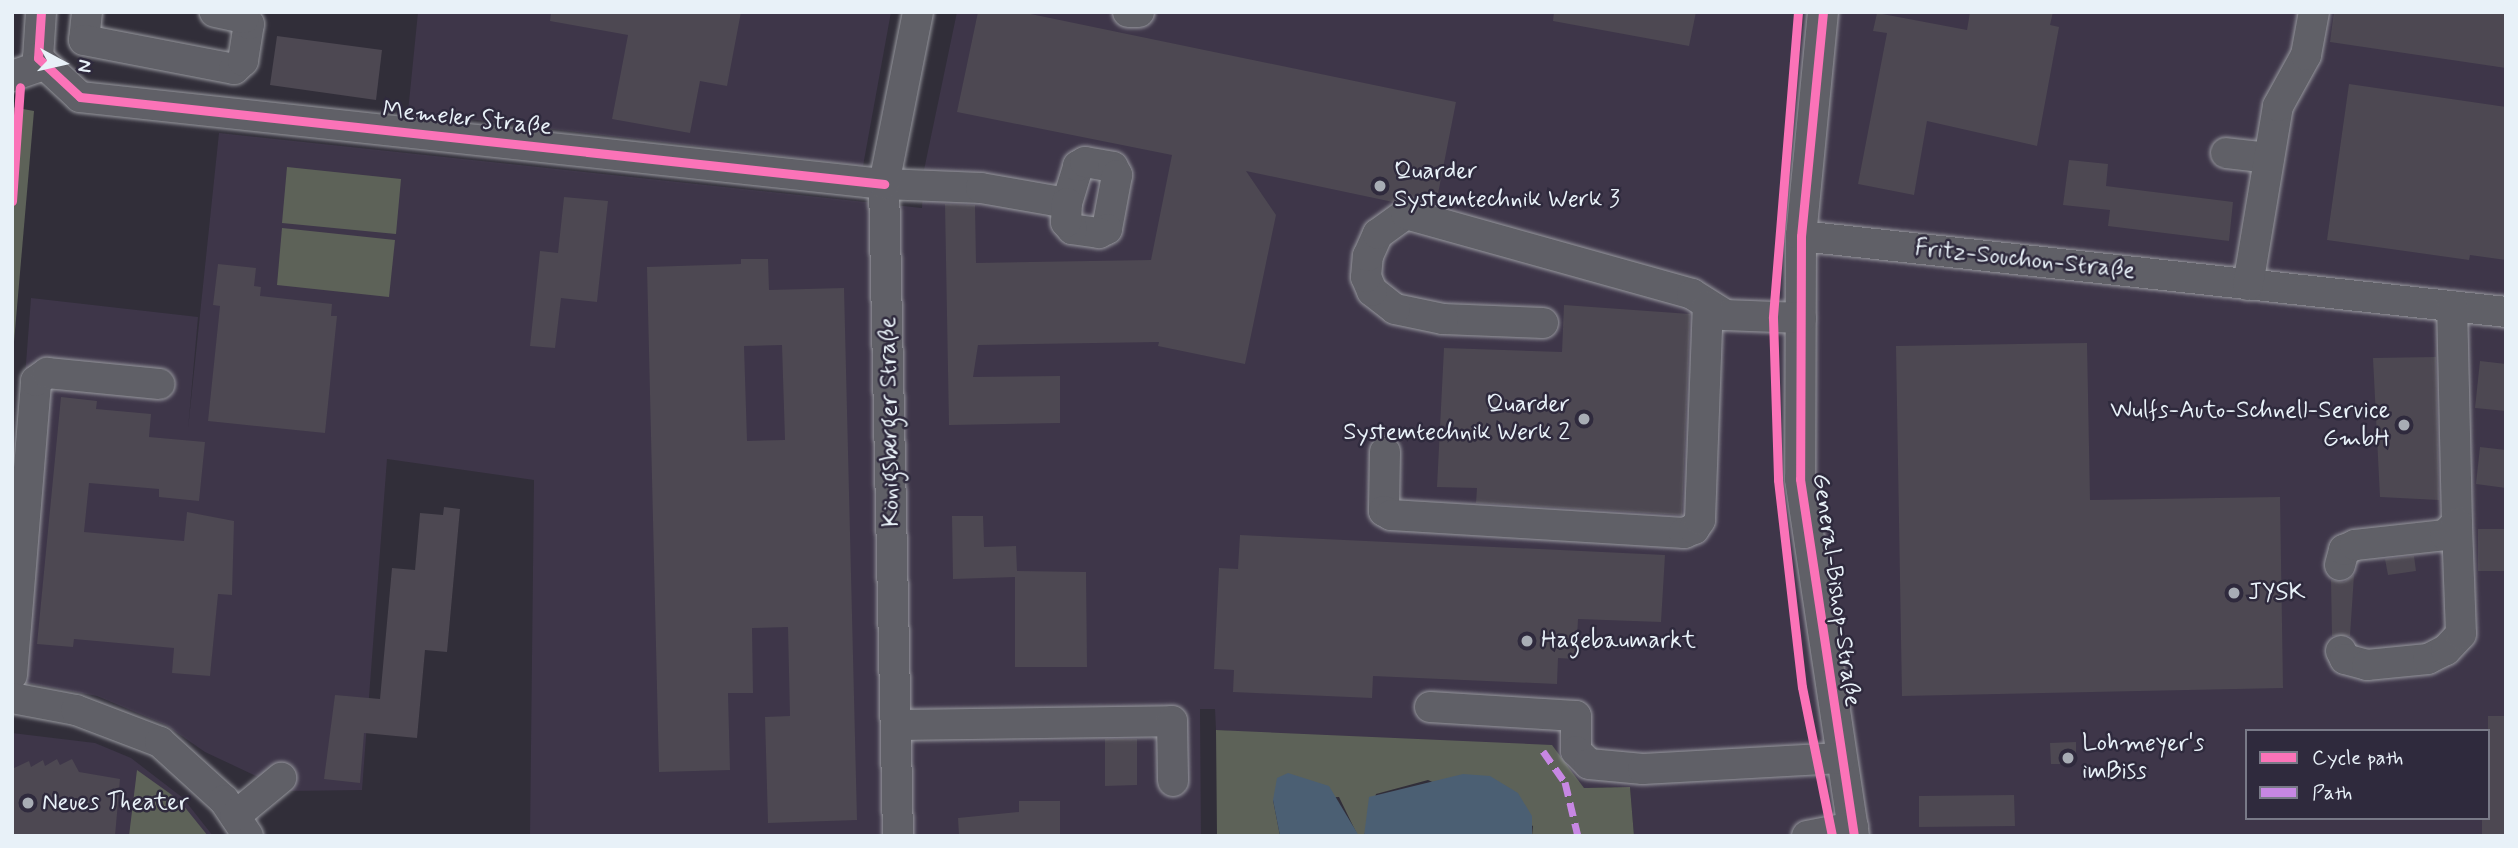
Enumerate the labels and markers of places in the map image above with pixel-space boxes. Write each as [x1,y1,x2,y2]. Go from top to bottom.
place label: Quarder Systemtechnik Werk 3 [1394,158,1620,214]
marker: Quarder Systemtechnik Werk 3 [1372,178,1388,194]
place label: Quarder Systemtechnik Werk 2 [1343,391,1570,447]
place label: Wulfs-Auto-Schnell-Service GmbH [2110,397,2390,453]
marker: Quarder Systemtechnik Werk 2 [1576,411,1592,427]
marker: Wulfs-Auto-Schnell-Service GmbH [2396,417,2412,433]
place label: JYSK [2248,579,2306,607]
marker: JYSK [2226,585,2242,601]
place label: Hagebaumarkt [1541,627,1696,655]
marker: Hagebaumarkt [1519,633,1535,649]
place label: Lohmeyer's imBiss [2082,730,2204,786]
marker: Lohmeyer's imBiss [2060,750,2076,766]
place label: Neues Theater [42,789,185,817]
marker: Neues Theater [20,795,36,811]

